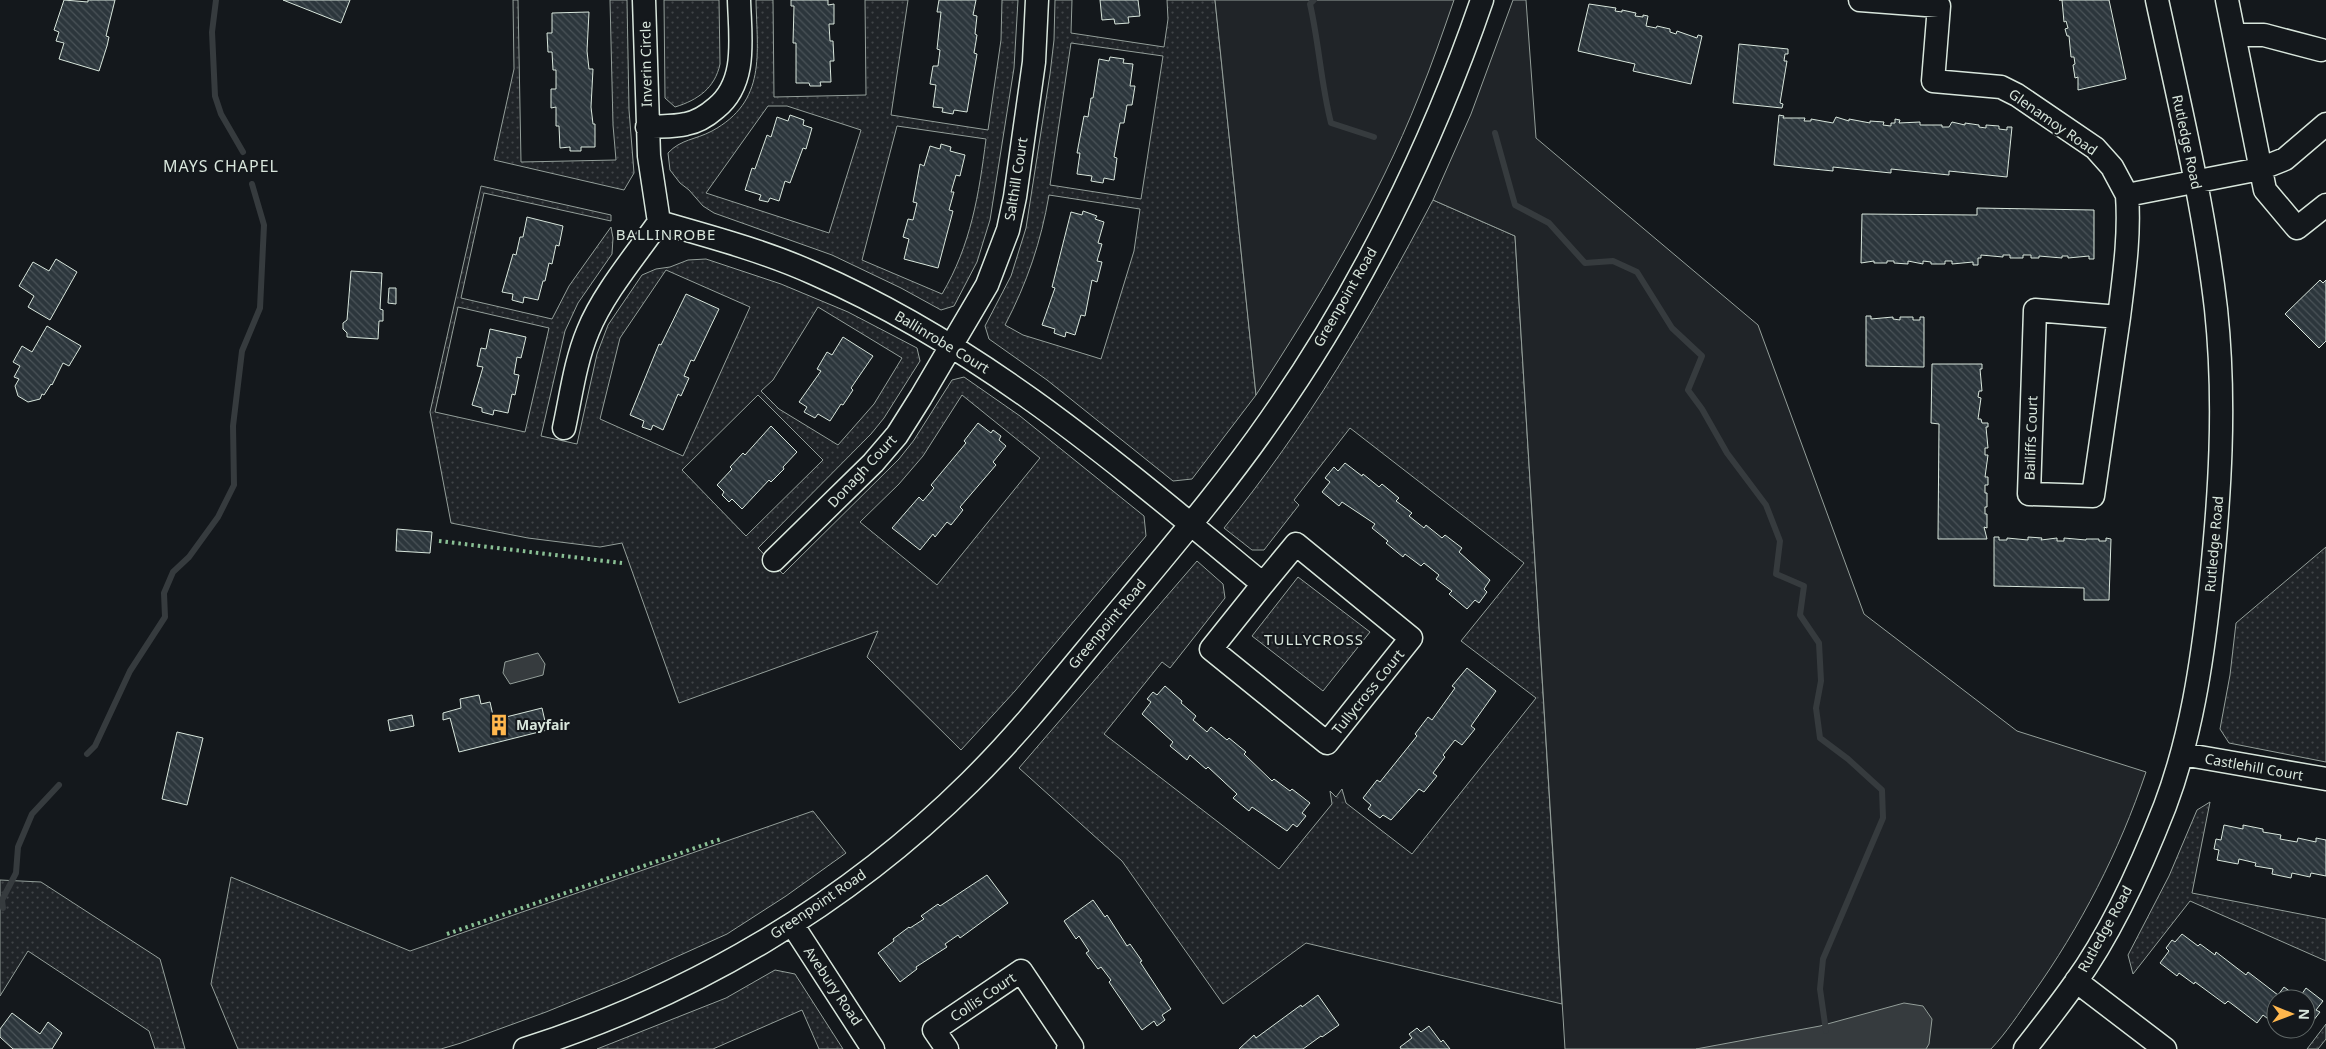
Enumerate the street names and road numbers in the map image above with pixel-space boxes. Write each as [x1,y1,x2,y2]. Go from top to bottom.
street label: Inverin Circle [635,21,656,107]
street label: Glenamoy Road [2005,84,2101,159]
street label: Rutledge Road [2168,93,2207,191]
street label: Salthill Court [1000,136,1031,222]
street label: Greenpoint Road [1308,244,1381,350]
street label: Ballinrobe Court [891,306,993,377]
street label: Bailiffs Court [2020,395,2041,481]
street label: Donagh Court [823,430,900,511]
street label: Rutledge Road [2200,495,2227,593]
street label: Greenpoint Road [1063,575,1150,673]
street label: Tullycross Court [1327,645,1408,738]
street label: Castlehill Court [2203,748,2305,785]
street label: Greenpoint Road [766,864,869,943]
street label: Rutledge Road [2073,882,2136,975]
street label: Avebury Road [800,943,867,1029]
street label: Collis Court [946,968,1019,1026]

